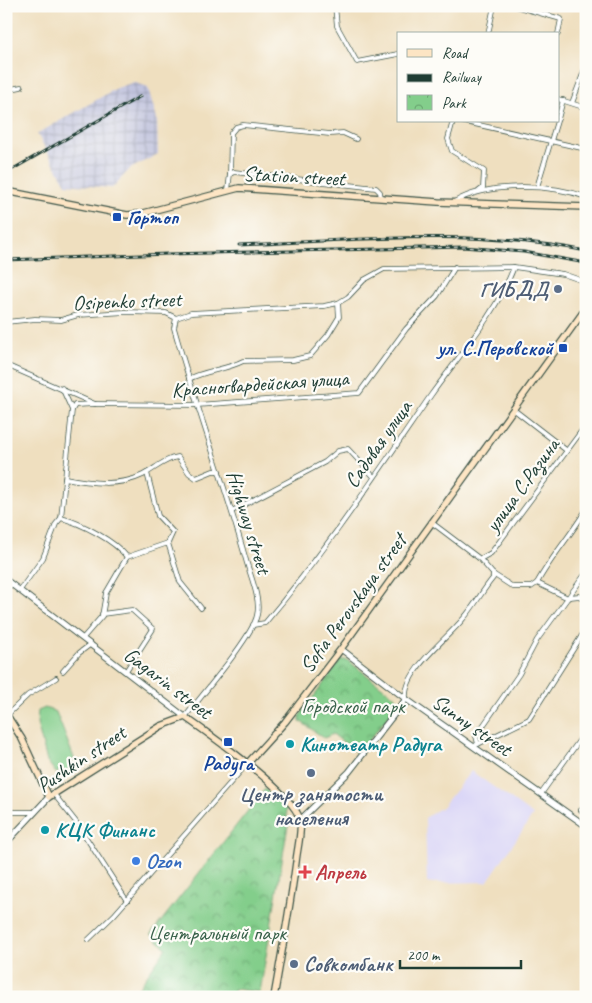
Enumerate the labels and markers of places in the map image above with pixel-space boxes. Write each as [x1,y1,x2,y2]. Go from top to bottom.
place label: Гортоп [127,204,180,230]
marker: Гортоп [111,211,123,223]
place label: ГИБДД [480,276,550,302]
marker: ГИБДД [552,283,564,295]
place label: ул. С.Перовской [435,335,555,361]
marker: ул. С.Перовской [557,342,569,354]
place label: Кинотеатр Радуга [300,731,443,757]
marker: Радуга [222,736,234,748]
marker: Кинотеатр Радуга [284,738,296,750]
place label: Радуга [203,750,255,777]
marker: Центр занятости населения [305,767,317,779]
place label: Центр занятости населения [239,781,384,831]
place label: КЦК Финанс [55,817,155,843]
marker: КЦК Финанс [39,824,51,836]
place label: Ozon [146,848,181,874]
marker: Ozon [130,855,142,867]
place label: Апрель [315,859,367,885]
marker: Апрель [299,866,311,878]
place label: Совкомбанк [304,951,394,977]
marker: Совкомбанк [288,958,300,970]

